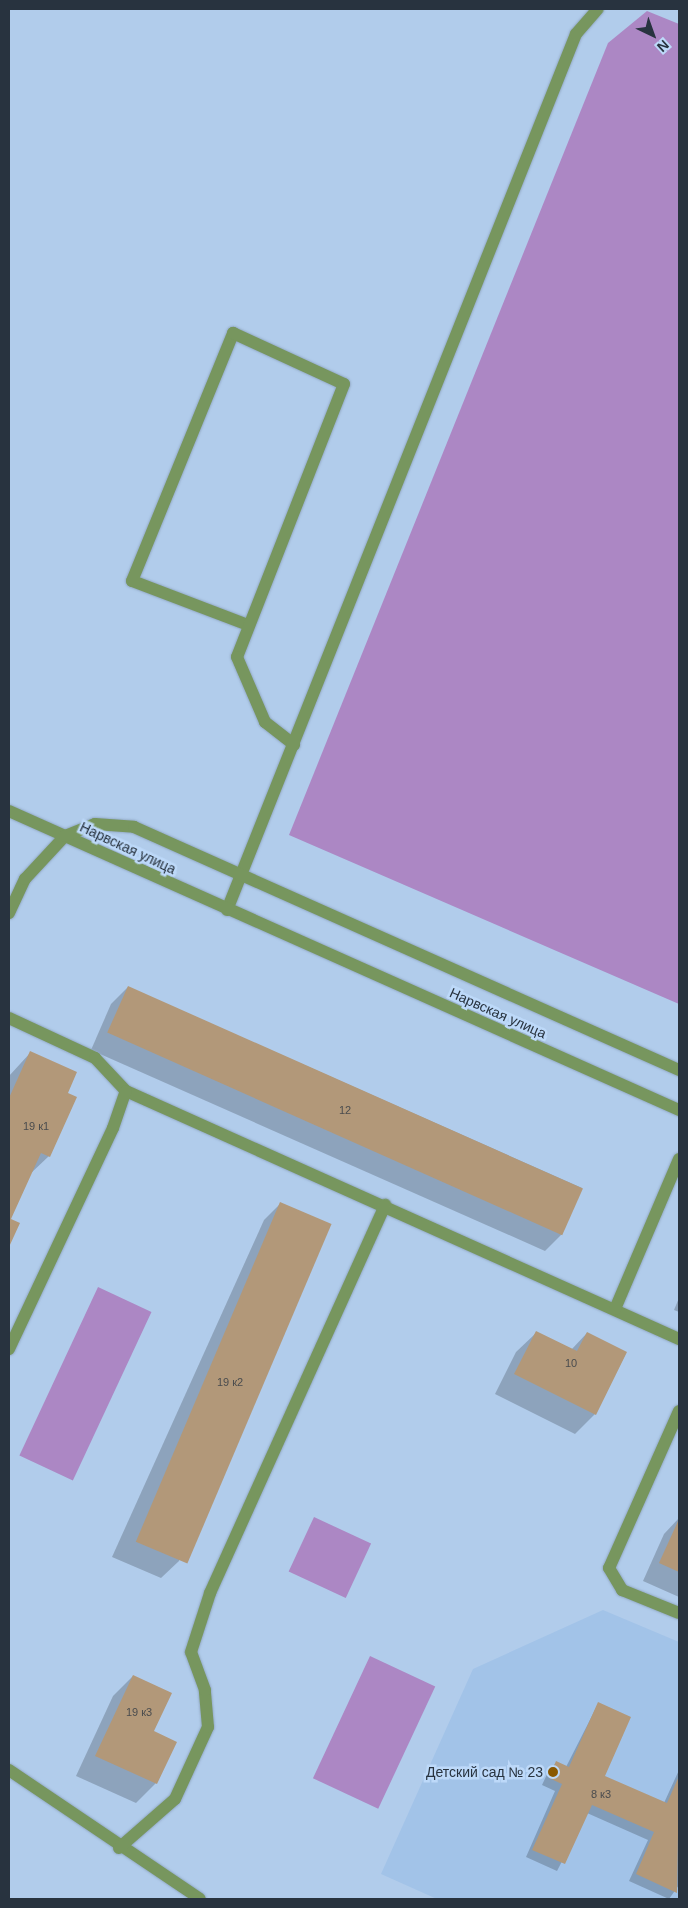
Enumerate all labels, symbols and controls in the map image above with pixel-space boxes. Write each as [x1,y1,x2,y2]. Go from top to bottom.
north arrow [628,10,678,60]
text: N [654,37,672,55]
street label: Нарвская улица [77,818,179,878]
street label: Нарвская улица [447,984,549,1042]
house number: 12 [339,1103,351,1117]
house number: 19 к1 [23,1119,49,1133]
house number: 10 [565,1356,577,1370]
house number: 19 к2 [217,1375,243,1389]
house number: 19 к3 [126,1705,152,1719]
place label: Детский сад № 23 [426,1764,543,1780]
marker: Детский сад № 23 [547,1766,559,1778]
house number: 8 к3 [591,1787,611,1801]

